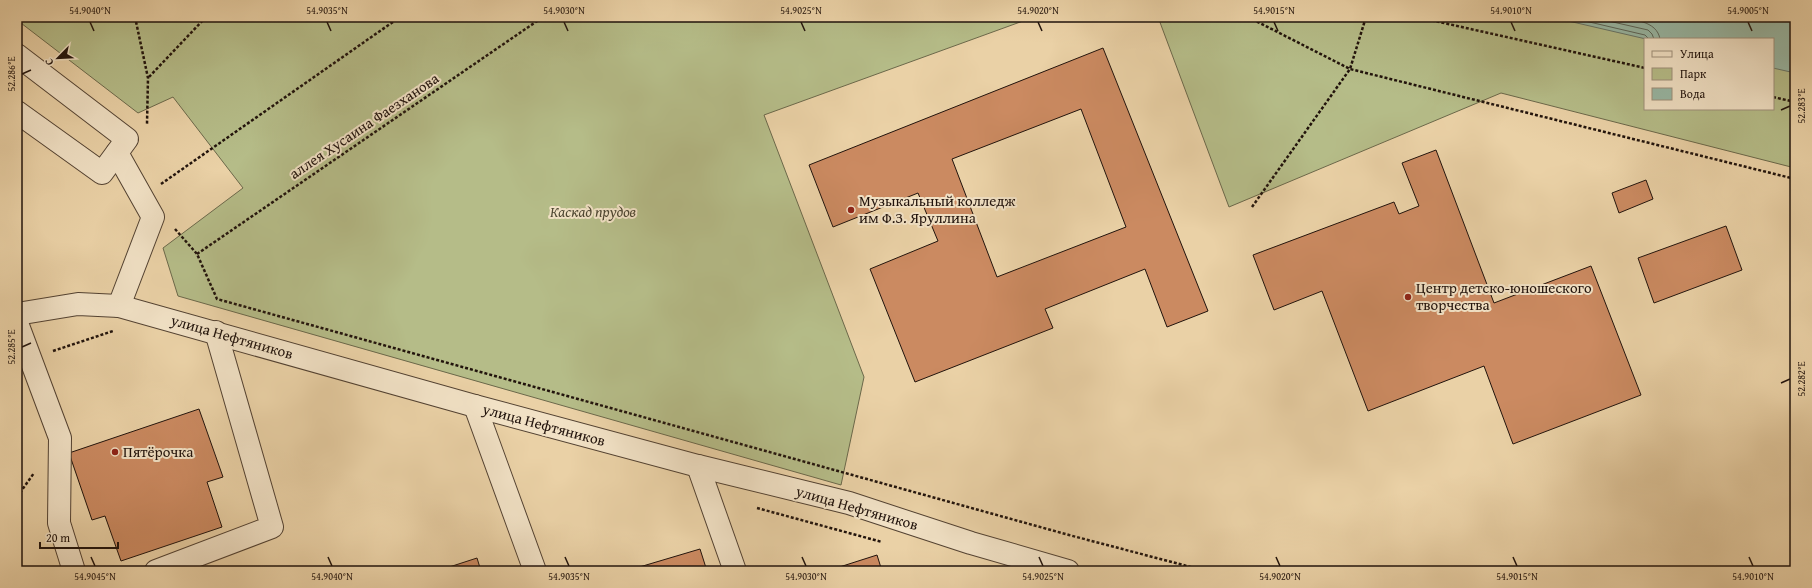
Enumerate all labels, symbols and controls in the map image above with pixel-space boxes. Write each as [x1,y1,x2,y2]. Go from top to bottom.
text: 54.9040°N [69,3,111,18]
text: 54.9035°N [306,3,348,18]
text: 54.9030°N [543,3,585,18]
text: 54.9025°N [780,3,822,18]
text: 54.9020°N [1017,3,1059,18]
text: 54.9015°N [1253,3,1295,18]
text: 54.9010°N [1490,3,1532,18]
text: 54.9005°N [1727,3,1769,18]
north arrow [38,38,78,78]
legend [1644,38,1774,110]
text: Улица [1680,45,1714,62]
text: 52.286°E [4,56,19,92]
text: С [40,56,57,68]
text: Парк [1680,65,1707,82]
street label: аллея Хусаина Фаезханова [285,67,443,184]
text: Вода [1680,85,1705,102]
text: 52.283°E [1794,88,1809,124]
place label: Музыкальный колледж им Ф.З. Яруллина [859,190,1015,228]
park label: Каскад прудов [550,201,636,222]
marker: Музыкальный колледж им Ф.З. Яруллина [846,205,856,215]
place label: Центр детско-юношеского творчества [1416,277,1592,315]
marker: Центр детско-юношеского творчества [1403,292,1413,302]
street label: улица Нефтяников [168,309,296,364]
text: 52.285°E [4,329,19,365]
text: 52.282°E [1794,361,1809,397]
street label: улица Нефтяников [480,398,608,451]
place label: Пятёрочка [123,441,194,462]
marker: Пятёрочка [110,447,120,457]
street label: улица Нефтяников [793,480,921,535]
scale bar [40,524,118,550]
text: 20 m [46,529,70,546]
text: 54.9045°N [74,569,116,584]
text: 54.9040°N [311,569,353,584]
text: 54.9035°N [548,569,590,584]
text: 54.9030°N [785,569,827,584]
text: 54.9025°N [1022,569,1064,584]
text: 54.9020°N [1259,569,1301,584]
text: 54.9015°N [1496,569,1538,584]
text: 54.9010°N [1732,569,1774,584]

